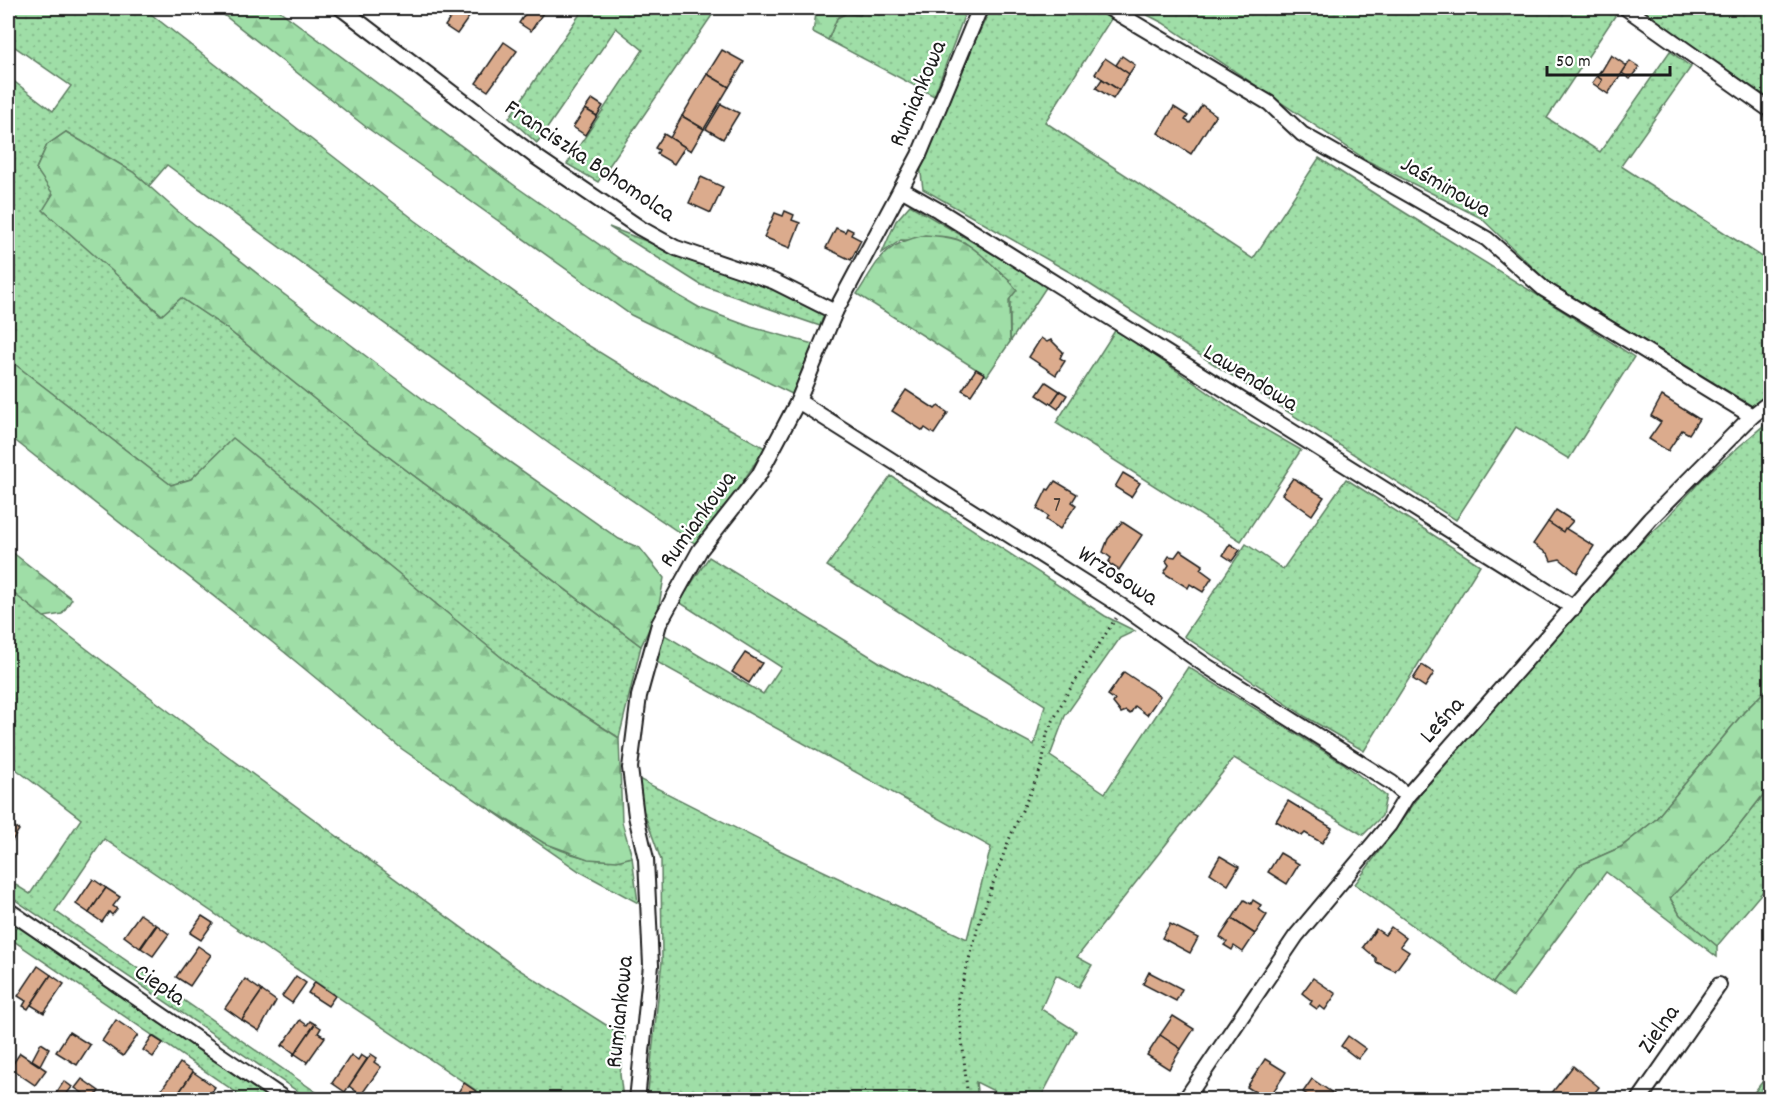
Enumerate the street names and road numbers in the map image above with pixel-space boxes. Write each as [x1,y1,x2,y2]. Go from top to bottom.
street label: Rumiankowa [881,35,957,152]
street label: Franciszka Bohomolca [497,92,682,232]
street label: Jaśminowa [1393,148,1497,228]
street label: Lawendowa [1196,336,1305,422]
street label: Rumiankowa [652,464,746,575]
street label: Wrzosowa [1070,538,1165,616]
street label: Leśna [1413,689,1474,752]
street label: Rumiankowa [598,954,644,1070]
street label: Ciepła [127,956,192,1016]
street label: Zielna [1631,998,1690,1062]

